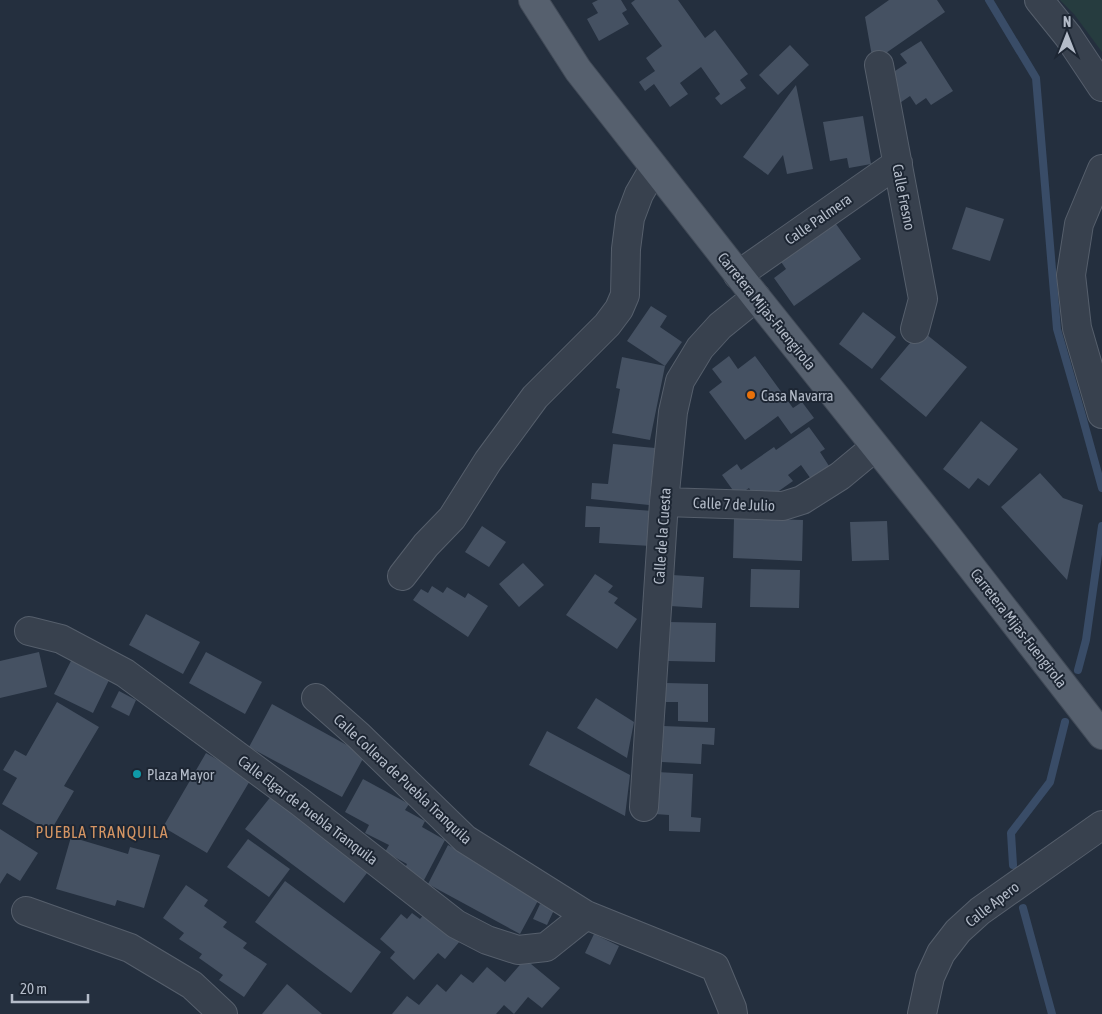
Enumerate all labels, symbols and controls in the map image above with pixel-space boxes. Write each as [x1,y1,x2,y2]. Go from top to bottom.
north arrow [1042,10,1092,60]
text: N [1063,14,1071,30]
street label: Calle Fresno [889,162,919,232]
street label: Calle Palmera [782,190,854,248]
street label: Carretera Mijas-Fuengirola [714,249,820,373]
place label: Casa Navarra [761,387,833,404]
marker: Casa Navarra [745,389,757,401]
street label: Calle de la Cuesta [650,487,674,585]
street label: Calle 7 de Julio [693,494,775,514]
street label: Carretera Mijas-Fuengirola [967,565,1071,691]
street label: Calle Collera de Puebla Tranquila [331,711,475,847]
street label: Calle Elgar de Puebla Tranquila [235,752,381,868]
place label: Plaza Mayor [147,766,215,783]
marker: Plaza Mayor [131,768,143,780]
district label: PUEBLA TRANQUILA [35,823,169,841]
street label: Calle Apero [962,878,1022,930]
scale bar [12,972,89,1004]
text: 20 m [20,980,47,997]

